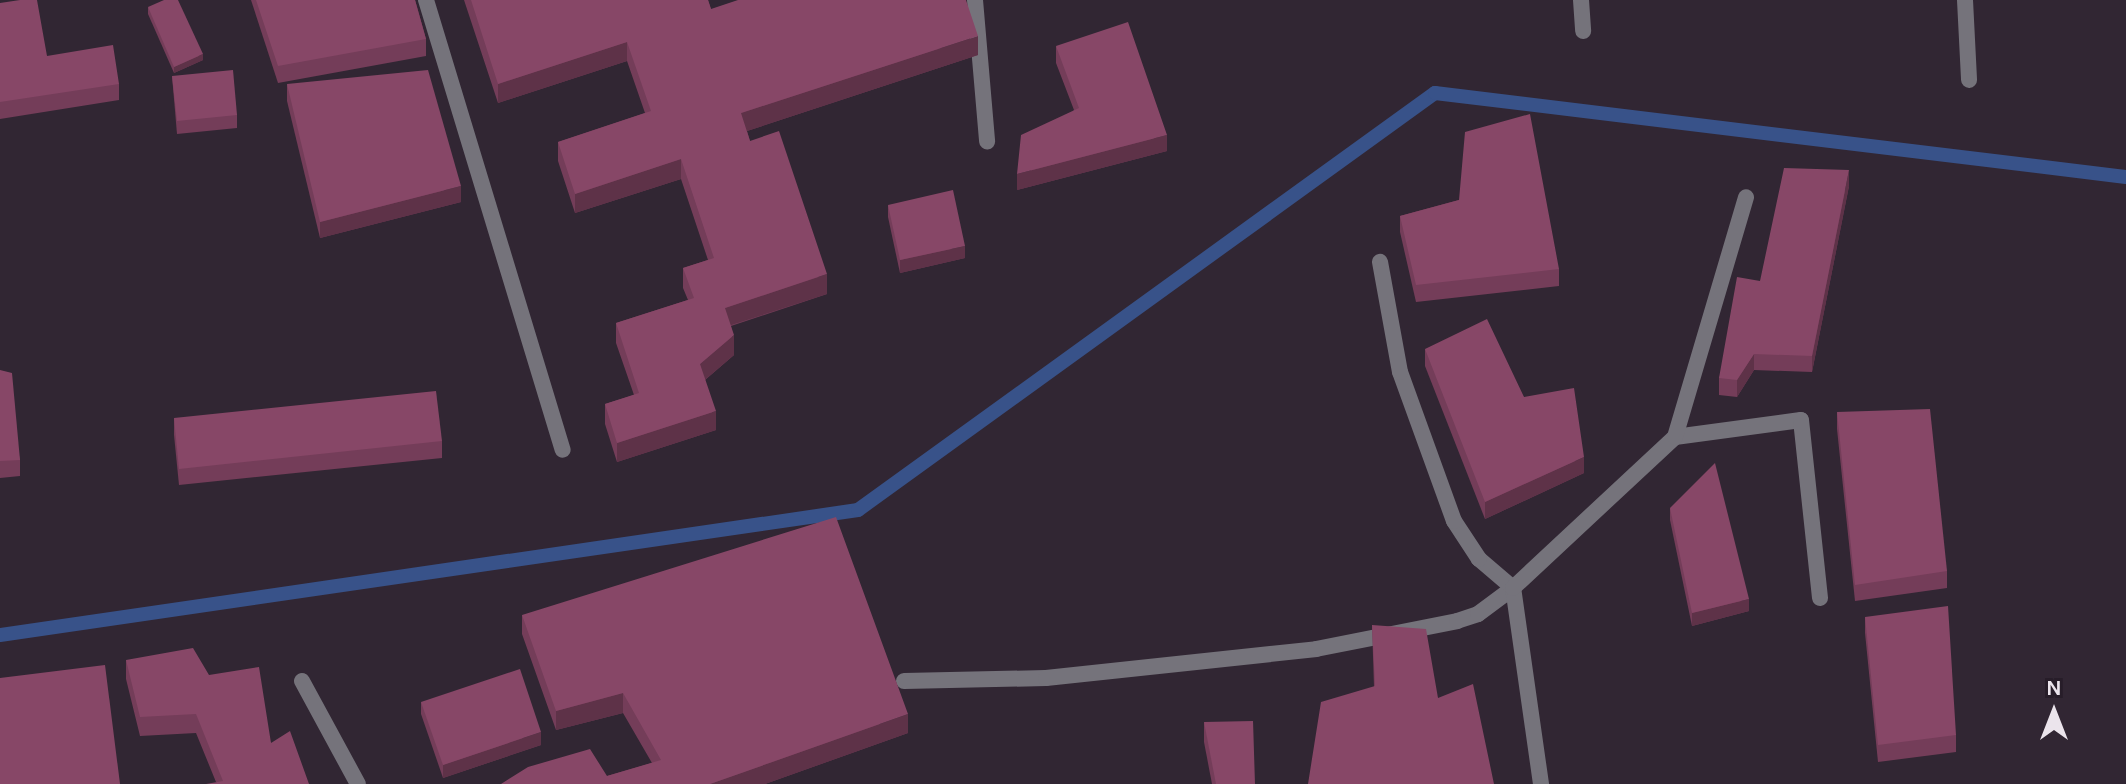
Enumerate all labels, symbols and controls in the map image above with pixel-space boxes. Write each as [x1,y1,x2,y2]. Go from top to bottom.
north arrow [2014,672,2094,752]
text: N [2046,675,2062,701]

